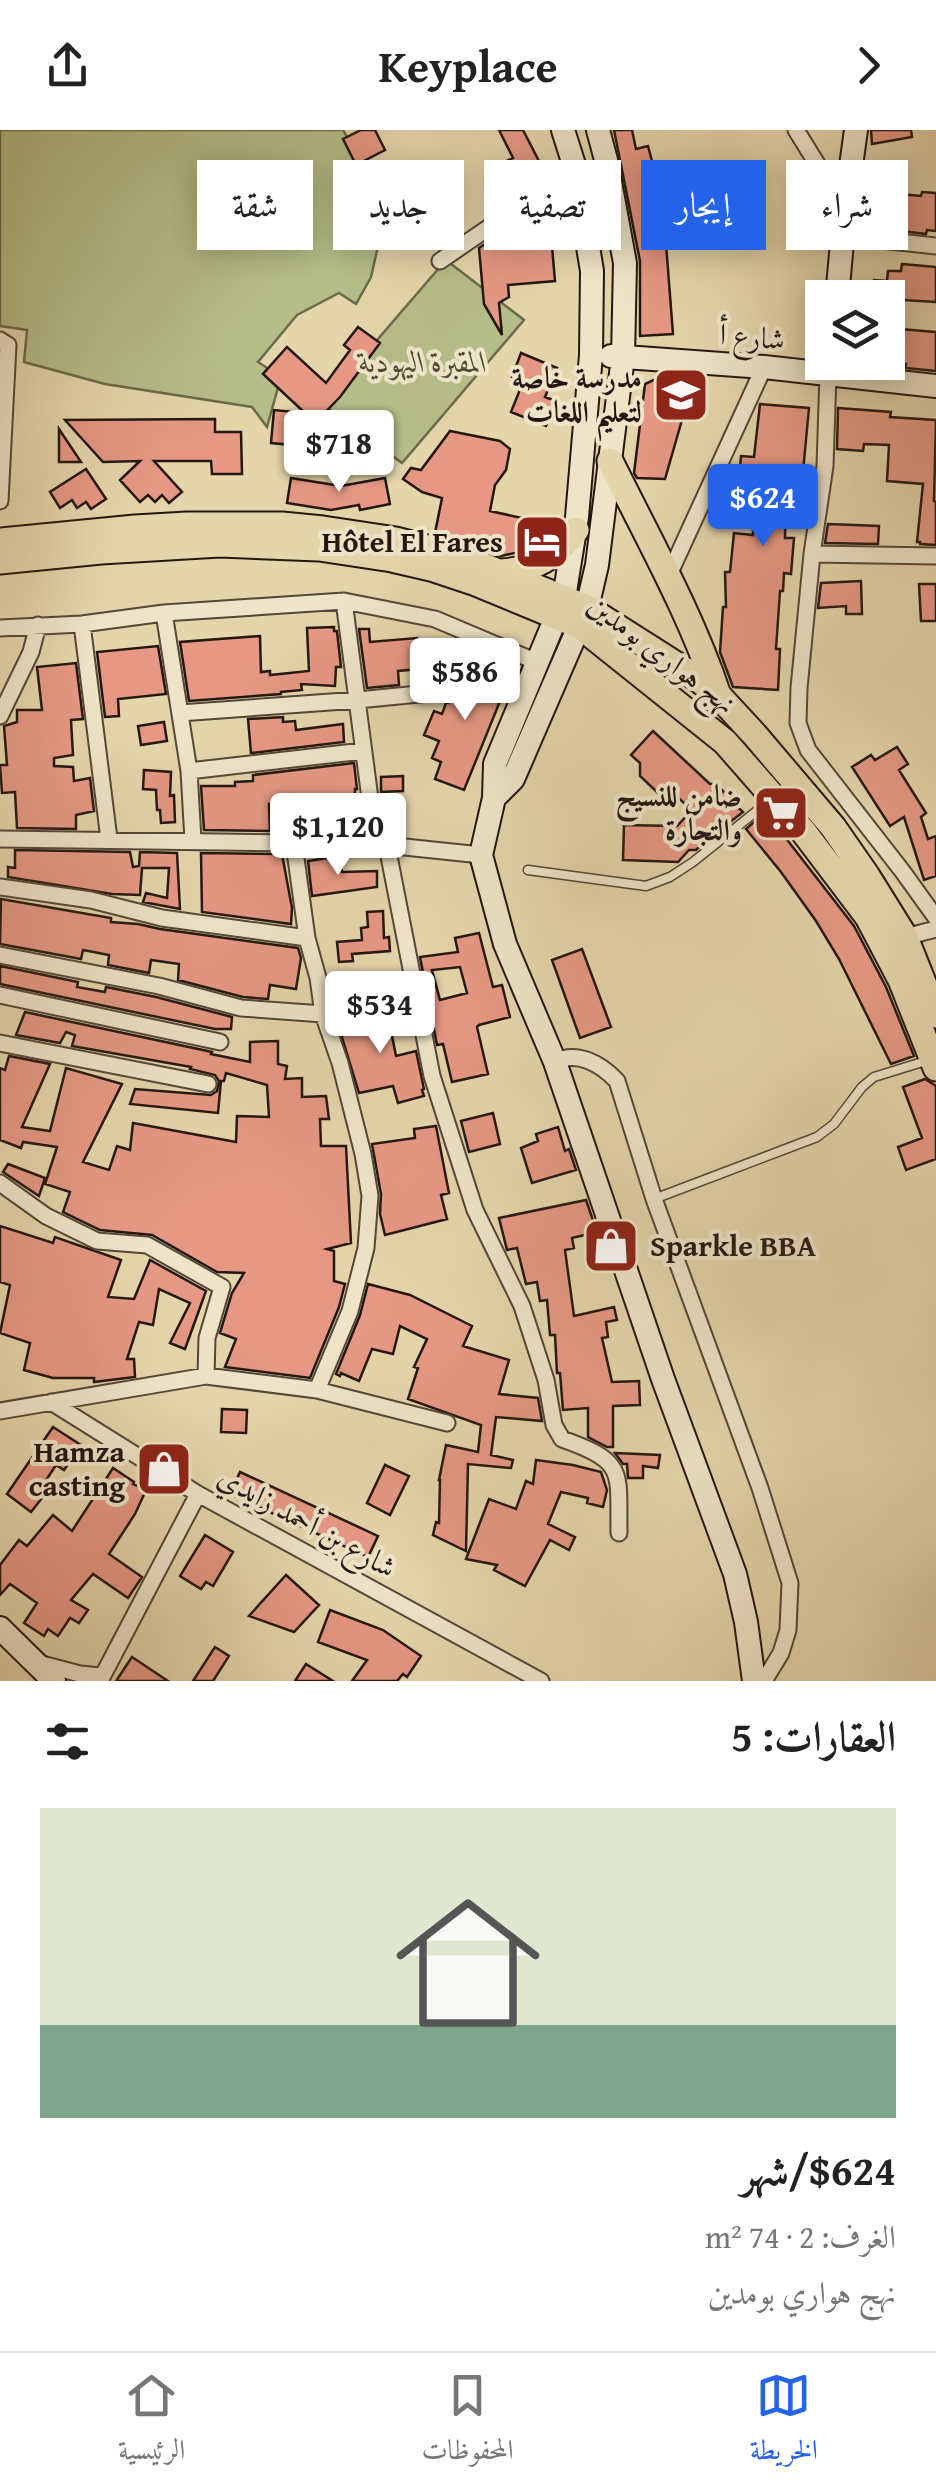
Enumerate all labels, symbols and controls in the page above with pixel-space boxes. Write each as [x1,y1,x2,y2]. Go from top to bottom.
text: Keyplace [378,33,558,98]
icon: share [40,38,95,93]
icon: forward [841,38,896,93]
chip: شقة [197,160,313,250]
chip: جديد [333,160,464,250]
chip: تصفية [484,160,621,250]
chip: إيجار [641,160,766,250]
chip: شراء [786,160,908,250]
map controls [805,280,905,380]
button: layers [805,280,905,380]
street label: شارع أ [717,311,787,365]
park label: المقبرة اليهودية [356,339,487,383]
place label: مدرسة خاصة لتعليم اللغات [512,355,642,442]
school or university icon: مدرسة خاصة لتعليم اللغات [651,365,711,425]
pin: $718 [280,410,398,495]
text: $718 [306,419,372,466]
pin: $624 [704,464,822,549]
text: $624 [730,473,796,520]
hotel icon: Hôtel El Fares [512,512,572,572]
place label: Hôtel El Fares [322,519,503,563]
street label: نهج هواري بومدين [575,582,746,729]
pin: $586 [406,638,524,723]
text: $586 [432,647,498,694]
place label: ضامن للنسيج والتجارة [615,773,742,851]
supermarket icon: ضامن للنسيج والتجارة [751,783,811,843]
pin: $1,120 [257,793,419,878]
text: $1,120 [292,802,384,849]
pin: $534 [321,971,439,1056]
text: $534 [347,980,413,1027]
shop icon: Sparkle BBA [581,1216,641,1276]
place label: Sparkle BBA [650,1223,816,1267]
place label: Hamza casting [29,1429,126,1507]
shop icon: Hamza casting [134,1439,194,1499]
street label: شارع بن أحمد زايدي [208,1454,405,1592]
text: العقارات: 5 [731,1705,896,1766]
icon: filters [40,1714,95,1769]
icon: home [378,1873,558,2053]
text: $624/شهر [741,2139,896,2200]
text: الغرف: 2 · 74 m² [705,2213,896,2260]
text: نهج هواري بومدين [708,2269,896,2316]
tab: الرئيسية [118,2368,185,2477]
tab: المحفوظات [421,2368,514,2477]
tab: الخريطة [750,2368,818,2477]

